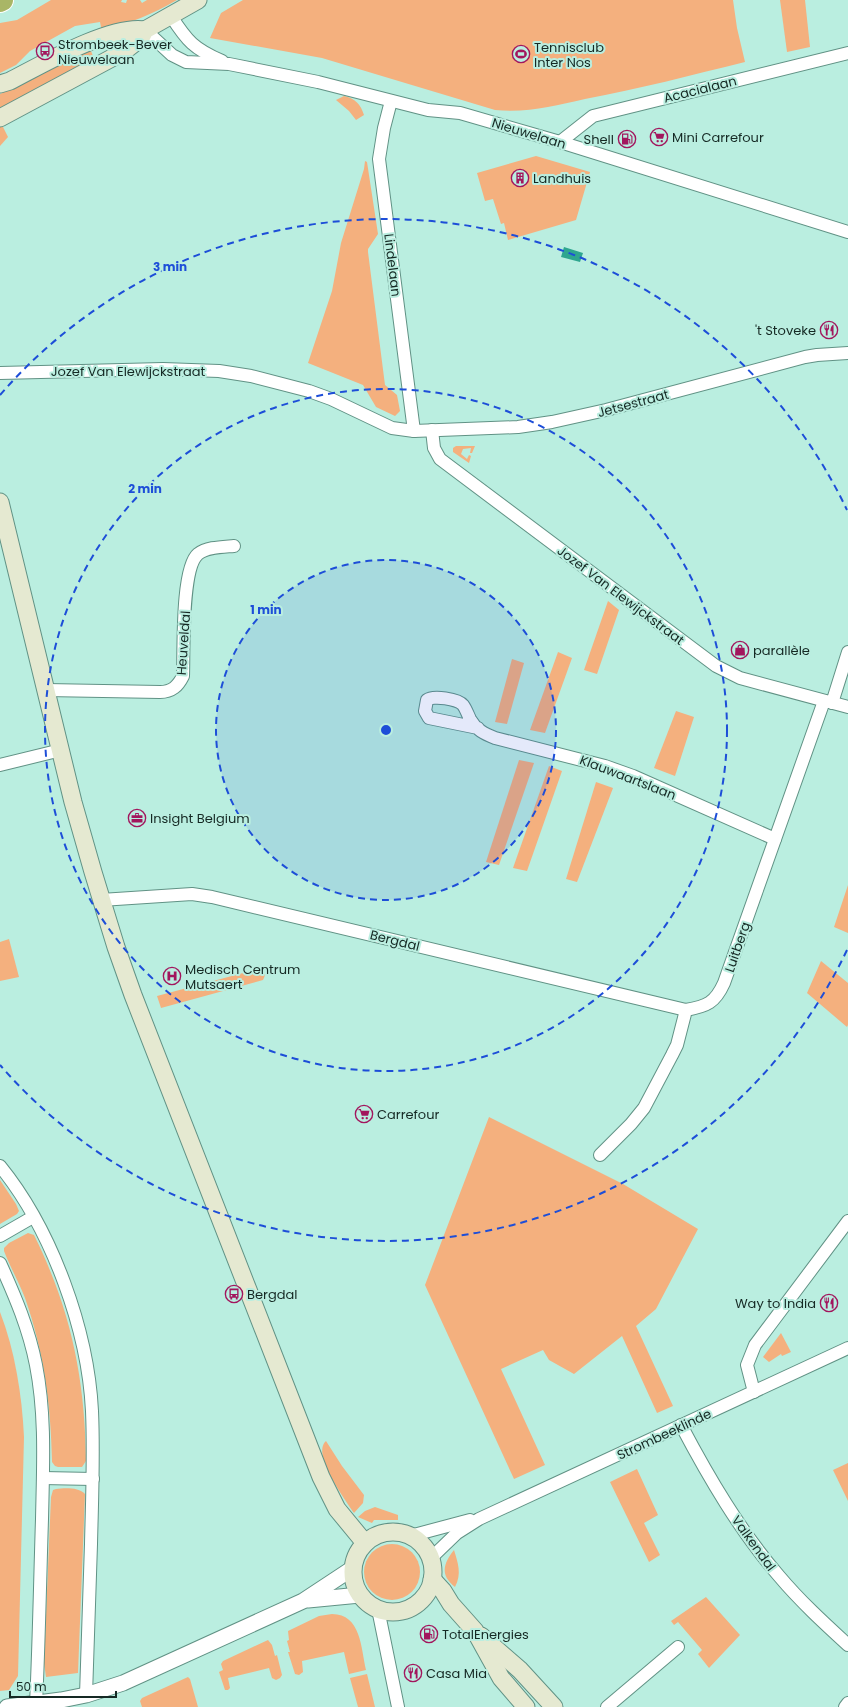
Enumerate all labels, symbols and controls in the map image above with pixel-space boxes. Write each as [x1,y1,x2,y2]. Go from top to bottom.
place label: Strombeek-Bever Nieuwelaan [58,35,172,69]
place label: Tennisclub Inter Nos [534,38,604,72]
bus stop icon: Strombeek-Bever Nieuwelaan [35,41,55,61]
sports icon: Tennisclub Inter Nos [511,44,531,64]
street label: Acacialaan [662,71,739,108]
street label: Nieuwelaan [489,113,568,154]
supermarket icon: Mini Carrefour [649,127,669,147]
place label: Mini Carrefour [672,128,764,147]
fuel station icon: Shell [617,129,637,149]
place label: Shell [584,130,614,149]
building icon: Landhuis [510,168,530,188]
place label: Landhuis [533,169,591,188]
street label: Lindelaan [379,233,406,298]
text: 3 min [153,258,187,275]
restaurant icon: 't Stoveke [819,320,839,340]
place label: 't Stoveke [755,321,816,340]
street label: Jozef Van Elewijckstraat [51,362,206,381]
street label: Jetsestraat [595,385,671,422]
text: 2 min [128,480,162,497]
street label: Jozef Van Elewijckstraat [553,541,688,650]
text: 1 min [250,601,282,618]
street label: Heuveldal [172,610,195,676]
shop icon: parallèle [730,640,750,660]
place label: parallèle [753,641,810,660]
centre of rings [379,723,393,737]
street label: Klauwaartslaan [577,750,679,805]
office icon: Insight Belgium [127,808,147,828]
place label: Insight Belgium [150,809,250,828]
street label: Luitberg [720,919,755,975]
street label: Bergdal [368,925,422,956]
place label: Medisch Centrum Mutsaert [185,960,300,994]
hospital icon: Medisch Centrum Mutsaert [162,966,182,986]
supermarket icon: Carrefour [354,1104,374,1124]
place label: Carrefour [377,1105,439,1124]
bus stop icon: Bergdal [224,1284,244,1304]
place label: Bergdal [247,1285,297,1304]
restaurant icon: Way to India [819,1293,839,1313]
place label: Way to India [735,1294,816,1313]
street label: Strombeeklinde [614,1404,714,1465]
street label: Valkendal [727,1512,780,1575]
fuel station icon: TotalEnergies [419,1624,439,1644]
place label: TotalEnergies [442,1625,529,1644]
restaurant icon: Casa Mia [403,1663,423,1683]
place label: Casa Mia [426,1664,487,1683]
scale bar [10,1673,116,1699]
text: 50 m [16,1678,47,1695]

